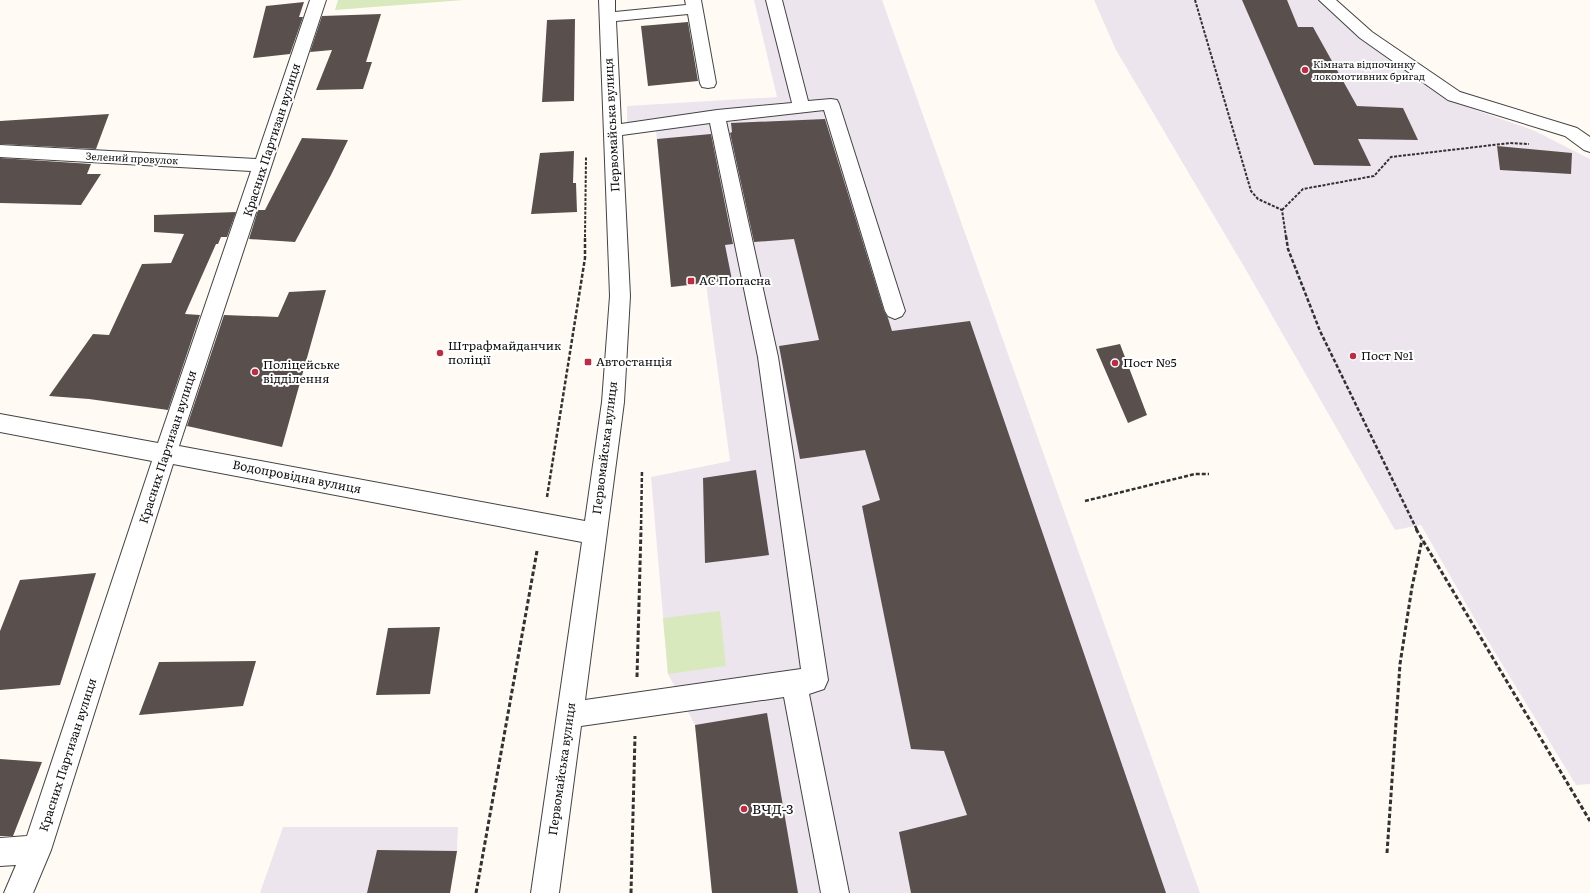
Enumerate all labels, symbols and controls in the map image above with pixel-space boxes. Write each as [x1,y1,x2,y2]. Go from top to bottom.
place label: Кімната відпочинку локомотивних бригад [1313,56,1425,83]
street label: Первомайська вулиця [599,58,623,192]
street label: Красних Партизан вулиця [238,61,304,219]
marker: Кімната відпочинку локомотивних бригад [1300,65,1310,75]
street label: Зелений провулок [85,148,179,167]
place label: АС Попасна [699,271,771,289]
marker: АС Попасна [686,276,696,286]
place label: Штрафмайданчик поліції [448,336,561,368]
place label: Пост №1 [1361,346,1414,364]
marker: Штрафмайданчик поліції [435,348,445,358]
marker: Пост №1 [1348,351,1358,361]
place label: Автостанція [596,352,672,370]
place label: Пост №5 [1123,353,1177,371]
place label: Поліцейське відділення [263,355,340,387]
marker: Автостанція [583,357,593,367]
marker: Пост №5 [1110,358,1120,368]
marker: Поліцейське відділення [250,367,260,377]
street label: Красних Партизан вулиця [134,368,200,526]
street label: Первомайська вулиця [587,380,621,516]
street label: Водопровідна вулиця [231,455,363,497]
street label: Красних Партизан вулиця [34,676,100,834]
street label: Первомайська вулиця [543,701,579,837]
place label: ВЧД-3 [752,798,794,818]
marker: ВЧД-3 [739,804,749,814]

